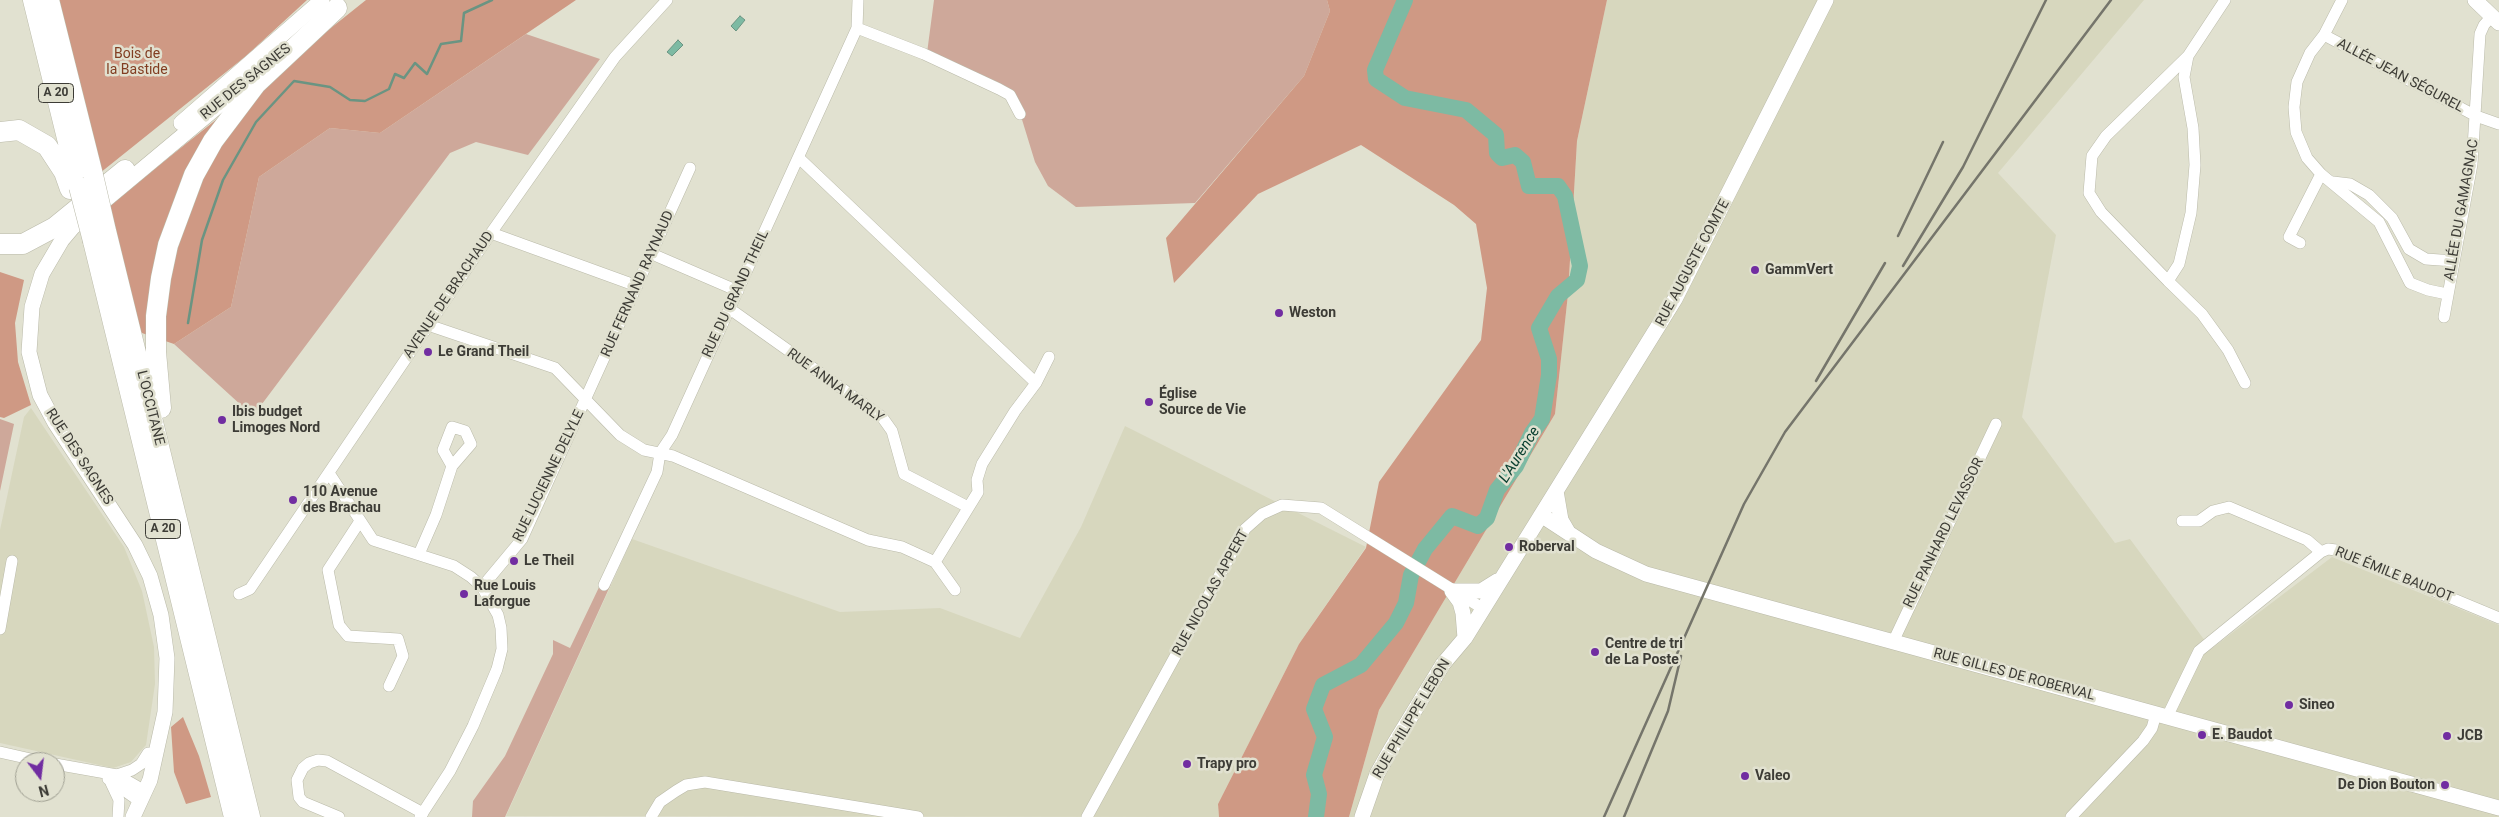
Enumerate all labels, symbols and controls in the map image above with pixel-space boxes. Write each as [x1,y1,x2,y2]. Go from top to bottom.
street label: ALLÉE JEAN SÉGUREL [2334,36,2466,116]
street label: RUE DES SAGNES [197,40,295,124]
park label: Bois de la Bastide [106,46,168,78]
road number: A 20 [38,84,74,102]
street label: ALLÉE DU GAMAGNAC [2441,138,2483,282]
street label: RUE AUGUSTE COMTE [1652,197,1734,329]
street label: RUE FERNAND RAYNAUD [598,208,678,360]
street label: AVENUE DE BRACHAUD [400,228,498,362]
street label: RUE DU GRAND THEIL [699,228,773,360]
place label: GammVert [1765,262,1833,278]
marker: GammVert [1749,264,1761,276]
place label: Weston [1289,305,1336,321]
marker: Weston [1273,307,1285,319]
place label: Le Grand Theil [438,344,529,360]
street label: RUE ANNA MARLY [783,345,887,427]
marker: Le Grand Theil [422,346,434,358]
street label: L'OCCITANE [133,369,167,447]
place label: Église Source de Vie [1159,386,1246,418]
marker: Église Source de Vie [1143,396,1155,408]
place label: Ibis budget Limoges Nord [232,404,320,437]
street label: RUE DES SAGNES [42,406,116,508]
street label: RUE LUCIENNE DELYLE [510,407,588,545]
marker: Ibis budget Limoges Nord [216,414,228,426]
water label: L'Aurence [1496,424,1544,486]
street label: RUE PANHARD LEVASSOR [1900,455,1988,611]
place label: 110 Avenue des Brachau [303,484,381,516]
marker: 110 Avenue des Brachau [287,494,299,506]
road number: A 20 [146,520,180,538]
street label: RUE NICOLAS APPERT [1169,527,1253,659]
place label: Roberval [1519,539,1575,555]
marker: Roberval [1503,541,1515,553]
street label: RUE ÉMILE BAUDOT [2332,544,2456,606]
place label: Le Theil [524,553,574,569]
marker: Le Theil [508,555,520,567]
place label: Rue Louis Laforgue [474,578,536,610]
marker: Rue Louis Laforgue [458,588,470,600]
place label: Centre de tri de La Poste [1605,636,1683,669]
street label: RUE GILLES DE ROBERVAL [1931,645,2097,705]
marker: Centre de tri de La Poste [1589,646,1601,658]
street label: RUE PHILIPPE LEBON [1370,656,1454,782]
place label: Sineo [2299,697,2335,713]
marker: Sineo [2283,699,2295,711]
place label: E. Baudot [2212,727,2272,743]
place label: JCB [2457,728,2483,744]
marker: E. Baudot [2196,729,2208,741]
marker: JCB [2441,730,2453,742]
north arrow [15,752,65,802]
place label: Trapy pro [1197,756,1257,772]
marker: Trapy pro [1181,758,1193,770]
place label: Valeo [1755,768,1790,784]
marker: Valeo [1739,770,1751,782]
place label: De Dion Bouton [2338,777,2435,793]
marker: De Dion Bouton [2439,779,2451,791]
text: N [37,782,50,800]

